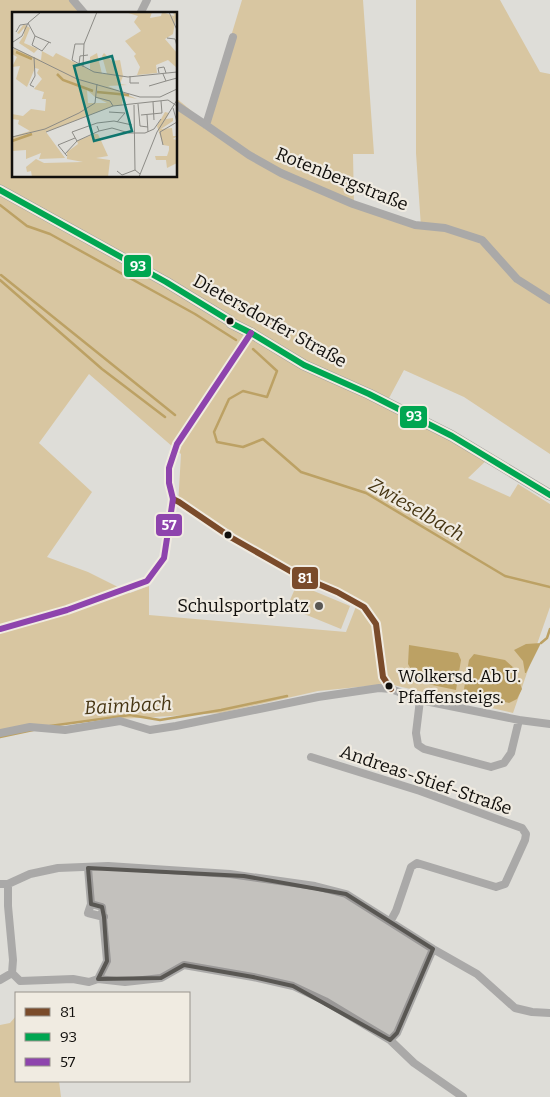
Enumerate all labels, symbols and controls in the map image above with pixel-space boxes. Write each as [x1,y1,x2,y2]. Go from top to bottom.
inset map [12,12,178,178]
street label: Rotenbergstraße [273,142,411,216]
line badge: 93 [123,254,152,278]
text: 93 [130,258,146,275]
street label: Dietersdorfer Straße [189,270,351,372]
unlabelled marker [225,316,235,326]
line badge: 93 [399,405,428,429]
text: 93 [406,408,422,425]
water label: Zwieselbach [365,473,469,546]
line badge: 57 [155,513,183,537]
text: 57 [162,517,177,534]
unlabelled marker [223,530,233,540]
line badge: 81 [291,566,319,590]
text: 81 [298,570,312,587]
place label: Schulsportplatz [177,595,309,617]
marker: Schulsportplatz [313,600,325,612]
place label: Wolkersd. Ab U. Pfaffensteigs. [398,666,521,708]
marker: Wolkersd. Ab U. Pfaffensteigs. [384,681,394,691]
water label: Baimbach [84,692,172,719]
street label: Andreas-Stief-Straße [337,740,515,820]
legend [15,992,190,1082]
text: 81 [60,1003,75,1021]
text: 93 [60,1028,77,1046]
text: 57 [60,1053,76,1071]

